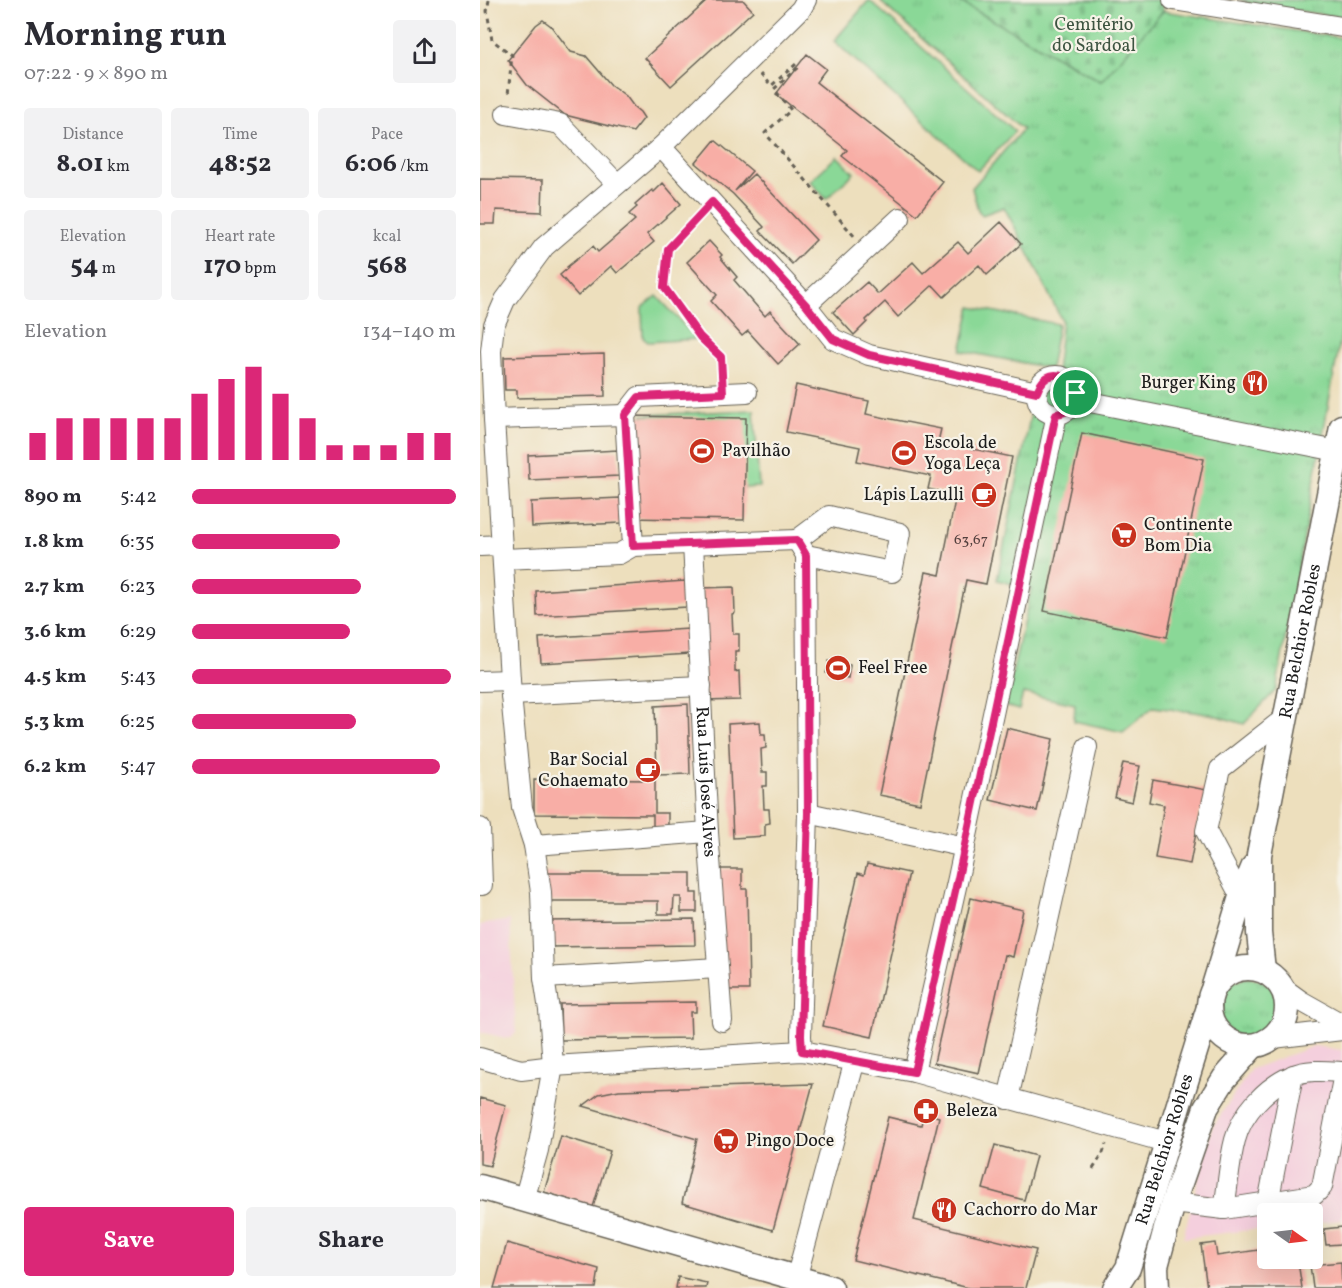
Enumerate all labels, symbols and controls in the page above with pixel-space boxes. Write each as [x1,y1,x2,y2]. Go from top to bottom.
park label: Cemitério do Sardoal [1052,13,1136,59]
text: Morning run [24,14,227,60]
button: share [393,20,456,83]
text: 07:22 · 9 × 890 m [24,60,168,88]
text: Distance [62,124,124,146]
text: Time [222,124,258,146]
text: Pace [371,124,403,146]
text: 8.01 [56,146,104,182]
text: 48:52 [208,146,272,182]
text: 6:06 [345,146,397,182]
text: km [104,156,130,178]
text: /km [397,156,429,178]
text: Elevation [60,226,126,248]
text: Heart rate [205,226,275,248]
text: kcal [373,226,401,248]
text: 54 [70,248,98,284]
text: 170 [203,248,241,284]
text: 568 [367,248,407,284]
text: m [98,258,116,280]
text: bpm [241,258,277,280]
text: Elevation [24,318,107,346]
text: 134–140 m [363,318,456,346]
pin [1050,367,1101,418]
restaurant icon: Burger King [1240,368,1270,398]
place label: Burger King [1141,371,1236,396]
icon: arrive [1059,376,1092,409]
place label: Escola de Yoga Leça [924,431,1001,477]
sports icon: Pavilhão [687,436,717,466]
sports icon: Escola de Yoga Leça [889,438,919,468]
place label: Pavilhão [722,439,790,464]
cafe icon: Lápis Lazulli [969,480,999,510]
text: 890 m [24,483,82,511]
text: 5:42 [120,483,157,511]
place label: Lápis Lazulli [864,483,964,508]
place label: Continente Bom Dia [1144,513,1233,559]
supermarket icon: Continente Bom Dia [1109,520,1139,550]
text: 1.8 km [24,528,84,556]
text: 6:35 [120,528,155,556]
house number: 63,67 [954,530,988,551]
street label: Rua Belchior Robles [1273,562,1328,721]
text: 2.7 km [24,573,85,601]
text: 6:23 [120,573,155,601]
text: 3.6 km [24,618,86,646]
text: 6:29 [120,618,156,646]
sports icon: Feel Free [823,653,853,683]
place label: Feel Free [858,656,927,681]
text: 4.5 km [24,663,87,691]
text: 5:43 [120,663,156,691]
street label: Rua Luís José Alves [689,706,722,858]
text: 5.3 km [24,708,85,736]
text: 6:25 [120,708,155,736]
place label: Bar Social Cohaemato [538,748,628,794]
text: 6.2 km [24,753,87,781]
text: 5:47 [120,753,156,781]
cafe icon: Bar Social Cohaemato [633,755,663,785]
street label: Rua Belchior Robles [1130,1071,1200,1228]
pharmacy icon: Beleza [911,1096,941,1126]
place label: Beleza [946,1099,998,1124]
supermarket icon: Pingo Doce [711,1126,741,1156]
place label: Pingo Doce [746,1129,834,1154]
restaurant icon: Cachorro do Mar [929,1195,959,1225]
place label: Cachorro do Mar [964,1198,1098,1223]
north arrow [1257,1203,1323,1269]
map controls [1257,1203,1323,1269]
button: Save [24,1207,234,1276]
button: Share [246,1207,456,1276]

